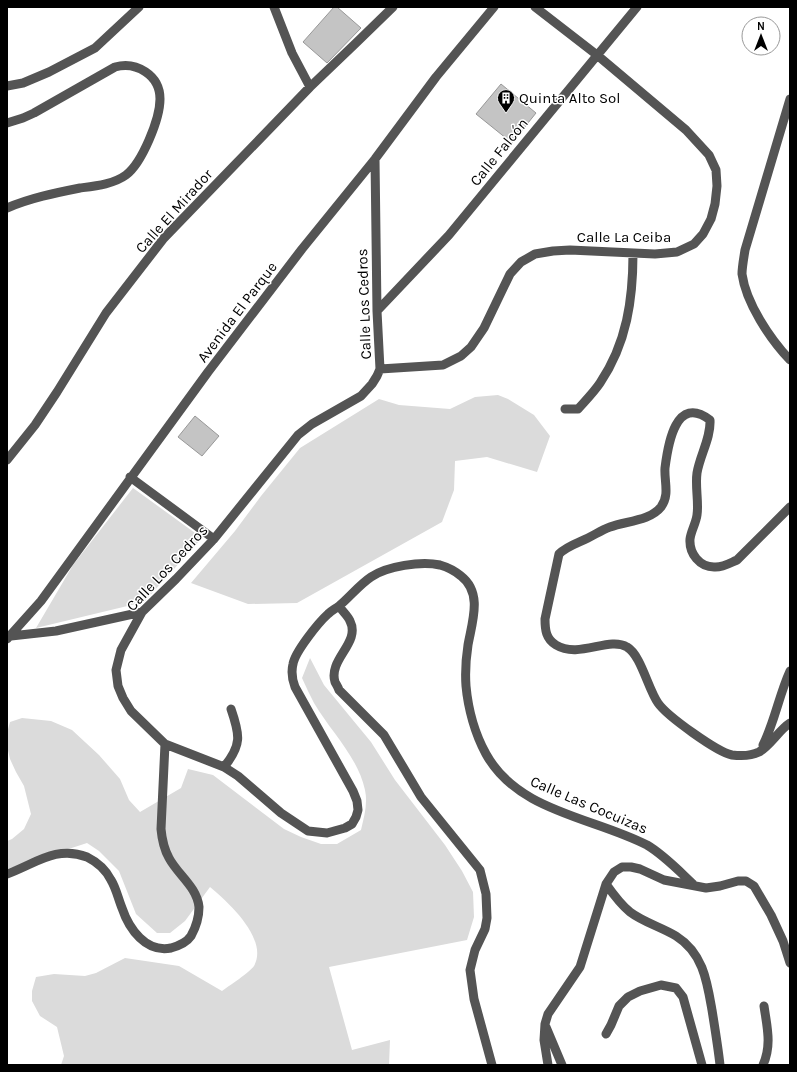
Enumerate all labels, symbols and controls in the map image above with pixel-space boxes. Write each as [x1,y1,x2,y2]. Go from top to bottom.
north arrow [741,16,781,56]
text: N [757,20,765,33]
building icon: Quinta Alto Sol [496,88,516,113]
place label: Quinta Alto Sol [519,89,621,107]
street label: Calle Falcón [466,114,532,190]
street label: Calle El Mirador [132,165,217,257]
street label: Calle La Ceiba [577,228,671,246]
street label: Calle Los Cedros [353,248,375,360]
street label: Avenida El Parque [193,258,281,366]
street label: Calle Los Cedros [123,521,211,615]
street label: Calle Las Cocuizas [528,772,650,838]

